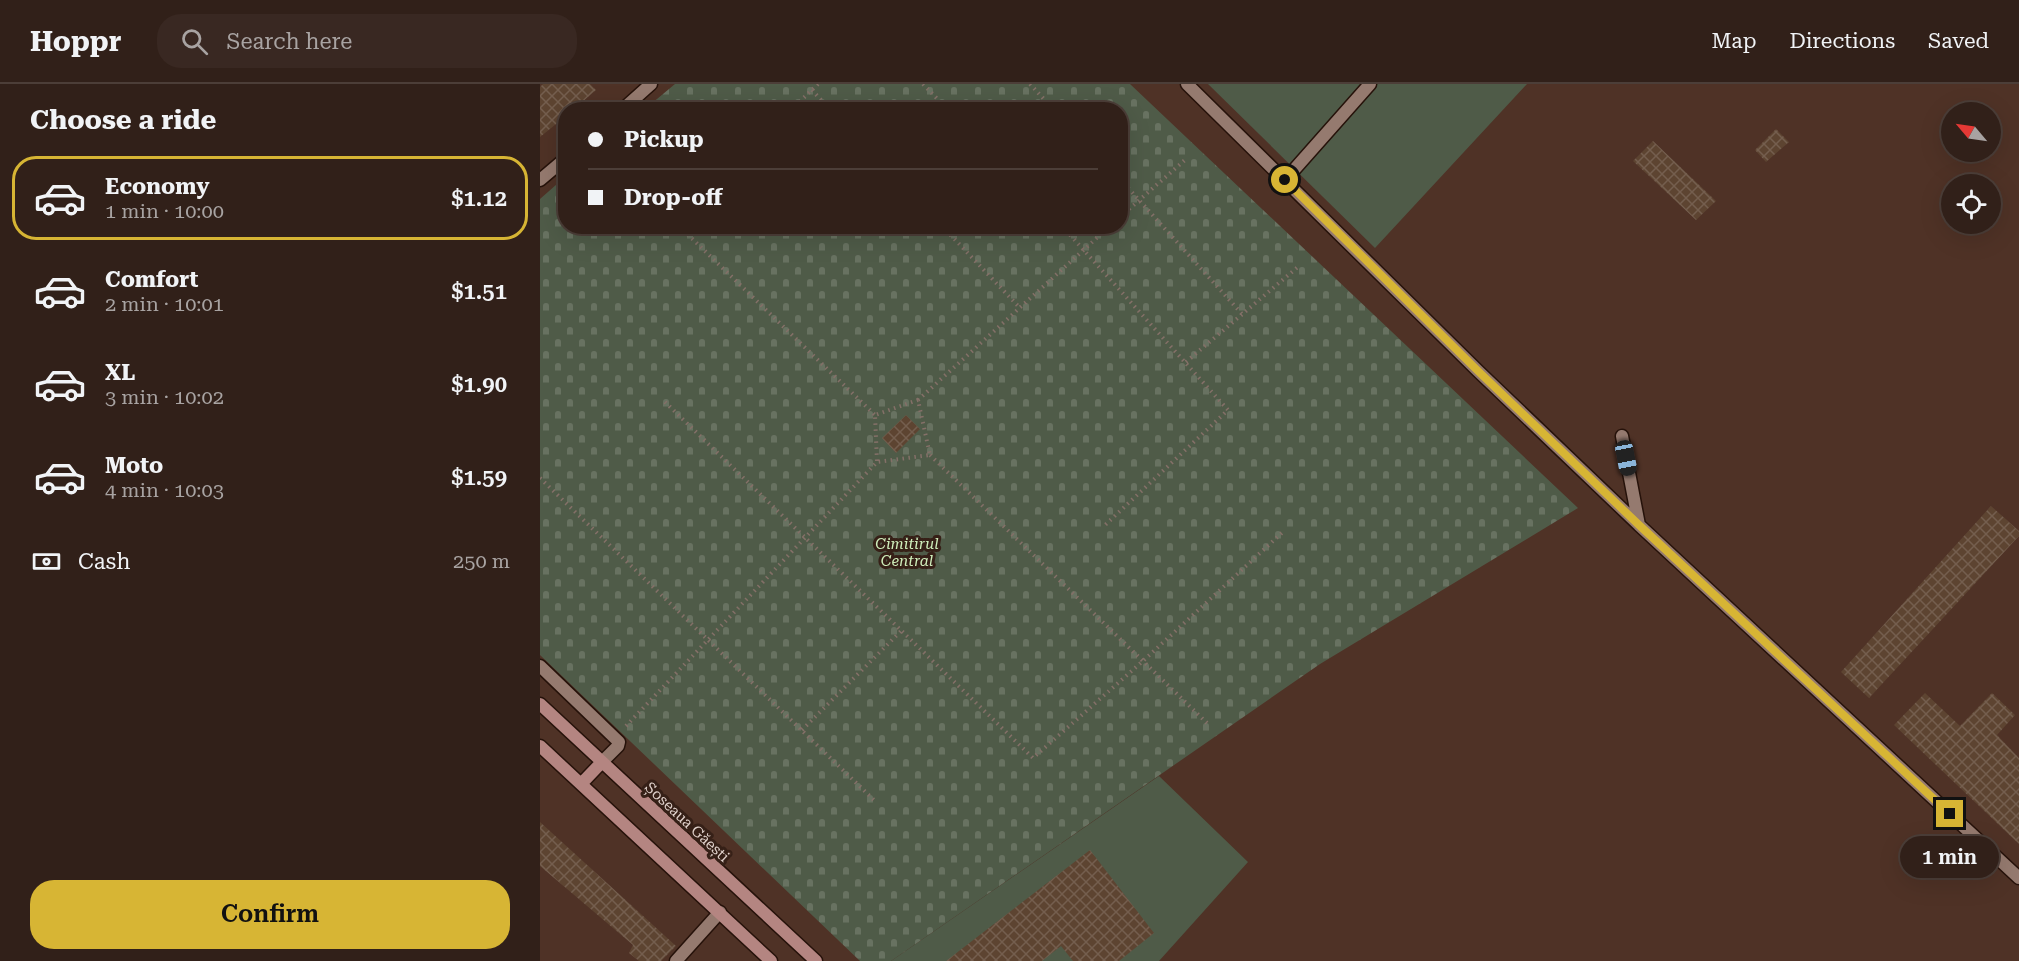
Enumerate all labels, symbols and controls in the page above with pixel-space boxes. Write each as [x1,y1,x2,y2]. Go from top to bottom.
search box [157,14,577,68]
text: Hoppr [30,25,121,58]
icon: search [178,25,211,58]
text: Search here [226,29,352,54]
text: Map [1712,29,1756,53]
text: Directions [1789,29,1895,53]
text: Saved [1928,29,1989,53]
north arrow [1941,102,2001,162]
map controls [1941,102,2001,234]
text: Choose a ride [30,104,216,136]
text: Pickup [624,127,704,152]
route start [1271,166,1298,193]
icon: car [33,171,87,225]
text: Economy [105,174,209,199]
button: locate [1941,174,2001,234]
text: Drop-off [624,185,722,210]
text: $1.12 [451,186,507,211]
text: 1 min · 10:00 [105,199,224,223]
icon: car [33,264,87,318]
text: Comfort [105,267,198,292]
text: $1.51 [451,279,507,304]
text: 2 min · 10:01 [105,292,224,316]
icon: car [33,357,87,411]
text: XL [105,360,135,385]
text: $1.90 [451,372,507,397]
text: 3 min · 10:02 [105,385,224,409]
car [1614,439,1638,477]
icon: car [33,450,87,504]
text: Moto [105,453,163,478]
text: $1.59 [451,465,507,490]
text: 4 min · 10:03 [105,478,224,502]
park label: Cimitirul Central [875,535,939,570]
icon: cash [30,545,63,578]
text: Cash [78,549,130,574]
text: 250 m [453,549,510,573]
street label: Șoseaua Găești [640,778,733,867]
route end [1936,800,1963,827]
callout: 1 min [1900,835,2000,877]
text: 1 min [1922,845,1977,869]
button: Confirm [30,880,510,949]

